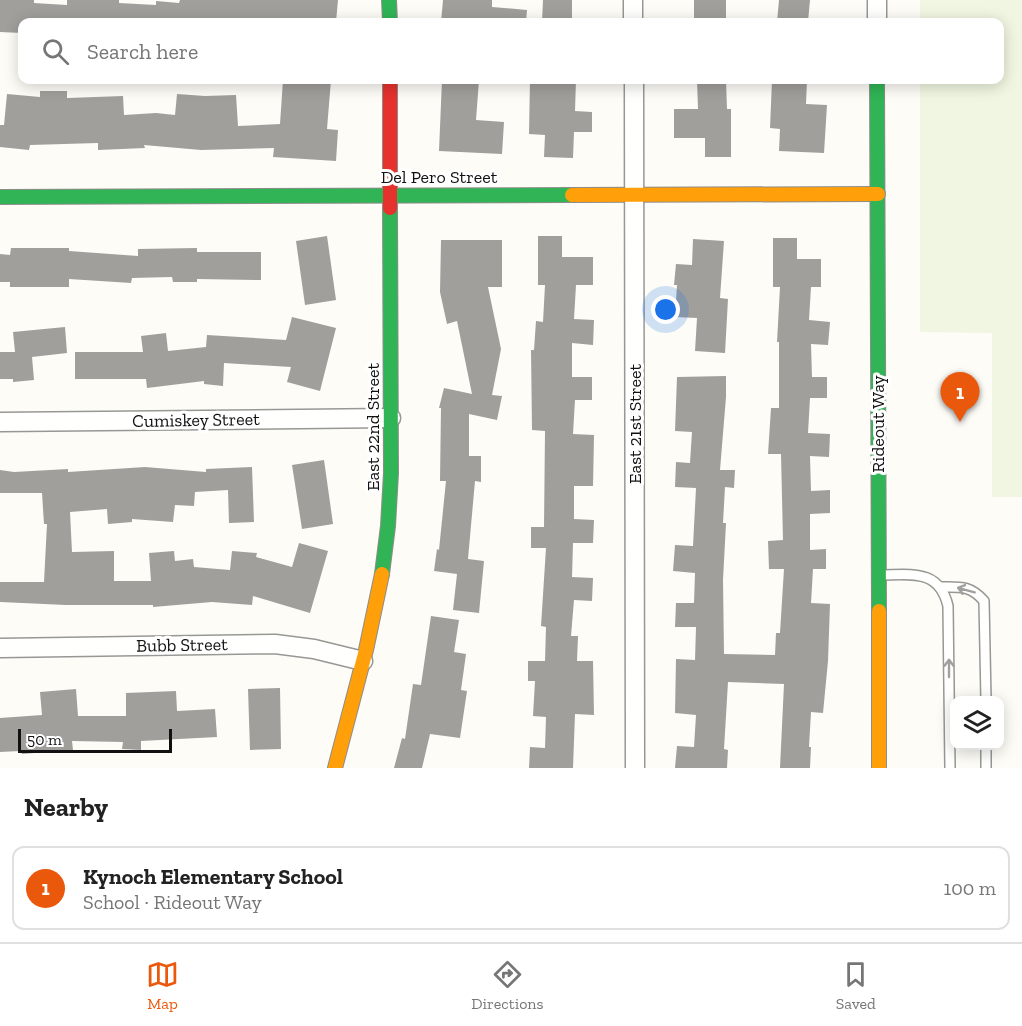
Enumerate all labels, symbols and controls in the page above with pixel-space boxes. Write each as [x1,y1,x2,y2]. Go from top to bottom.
search box [18,18,1004,84]
icon: search [39,35,72,68]
text: Search here [87,38,198,65]
street label: Del Pero Street [381,166,498,188]
your location [651,295,680,324]
street label: East 22nd Street [362,363,384,491]
street label: East 21st Street [624,364,646,484]
pin: 1 [940,372,980,422]
street label: Rideout Way [867,374,889,473]
street label: Cumiskey Street [132,408,260,432]
one-way arrow [957,583,976,594]
street label: Bubb Street [136,633,228,657]
one-way arrow [943,658,955,678]
map controls [950,696,1004,750]
button: layers [950,696,1004,750]
scale bar [18,726,172,754]
text: 50 m [27,730,62,749]
text: Nearby [24,791,108,823]
text: Kynoch Elementary School [83,863,343,890]
text: 1 [41,876,50,900]
text: 100 m [943,876,996,900]
text: School · Rideout Way [83,890,262,914]
tab: Map [146,958,179,1013]
tab: Directions [471,958,544,1013]
tab: Saved [836,958,876,1013]

